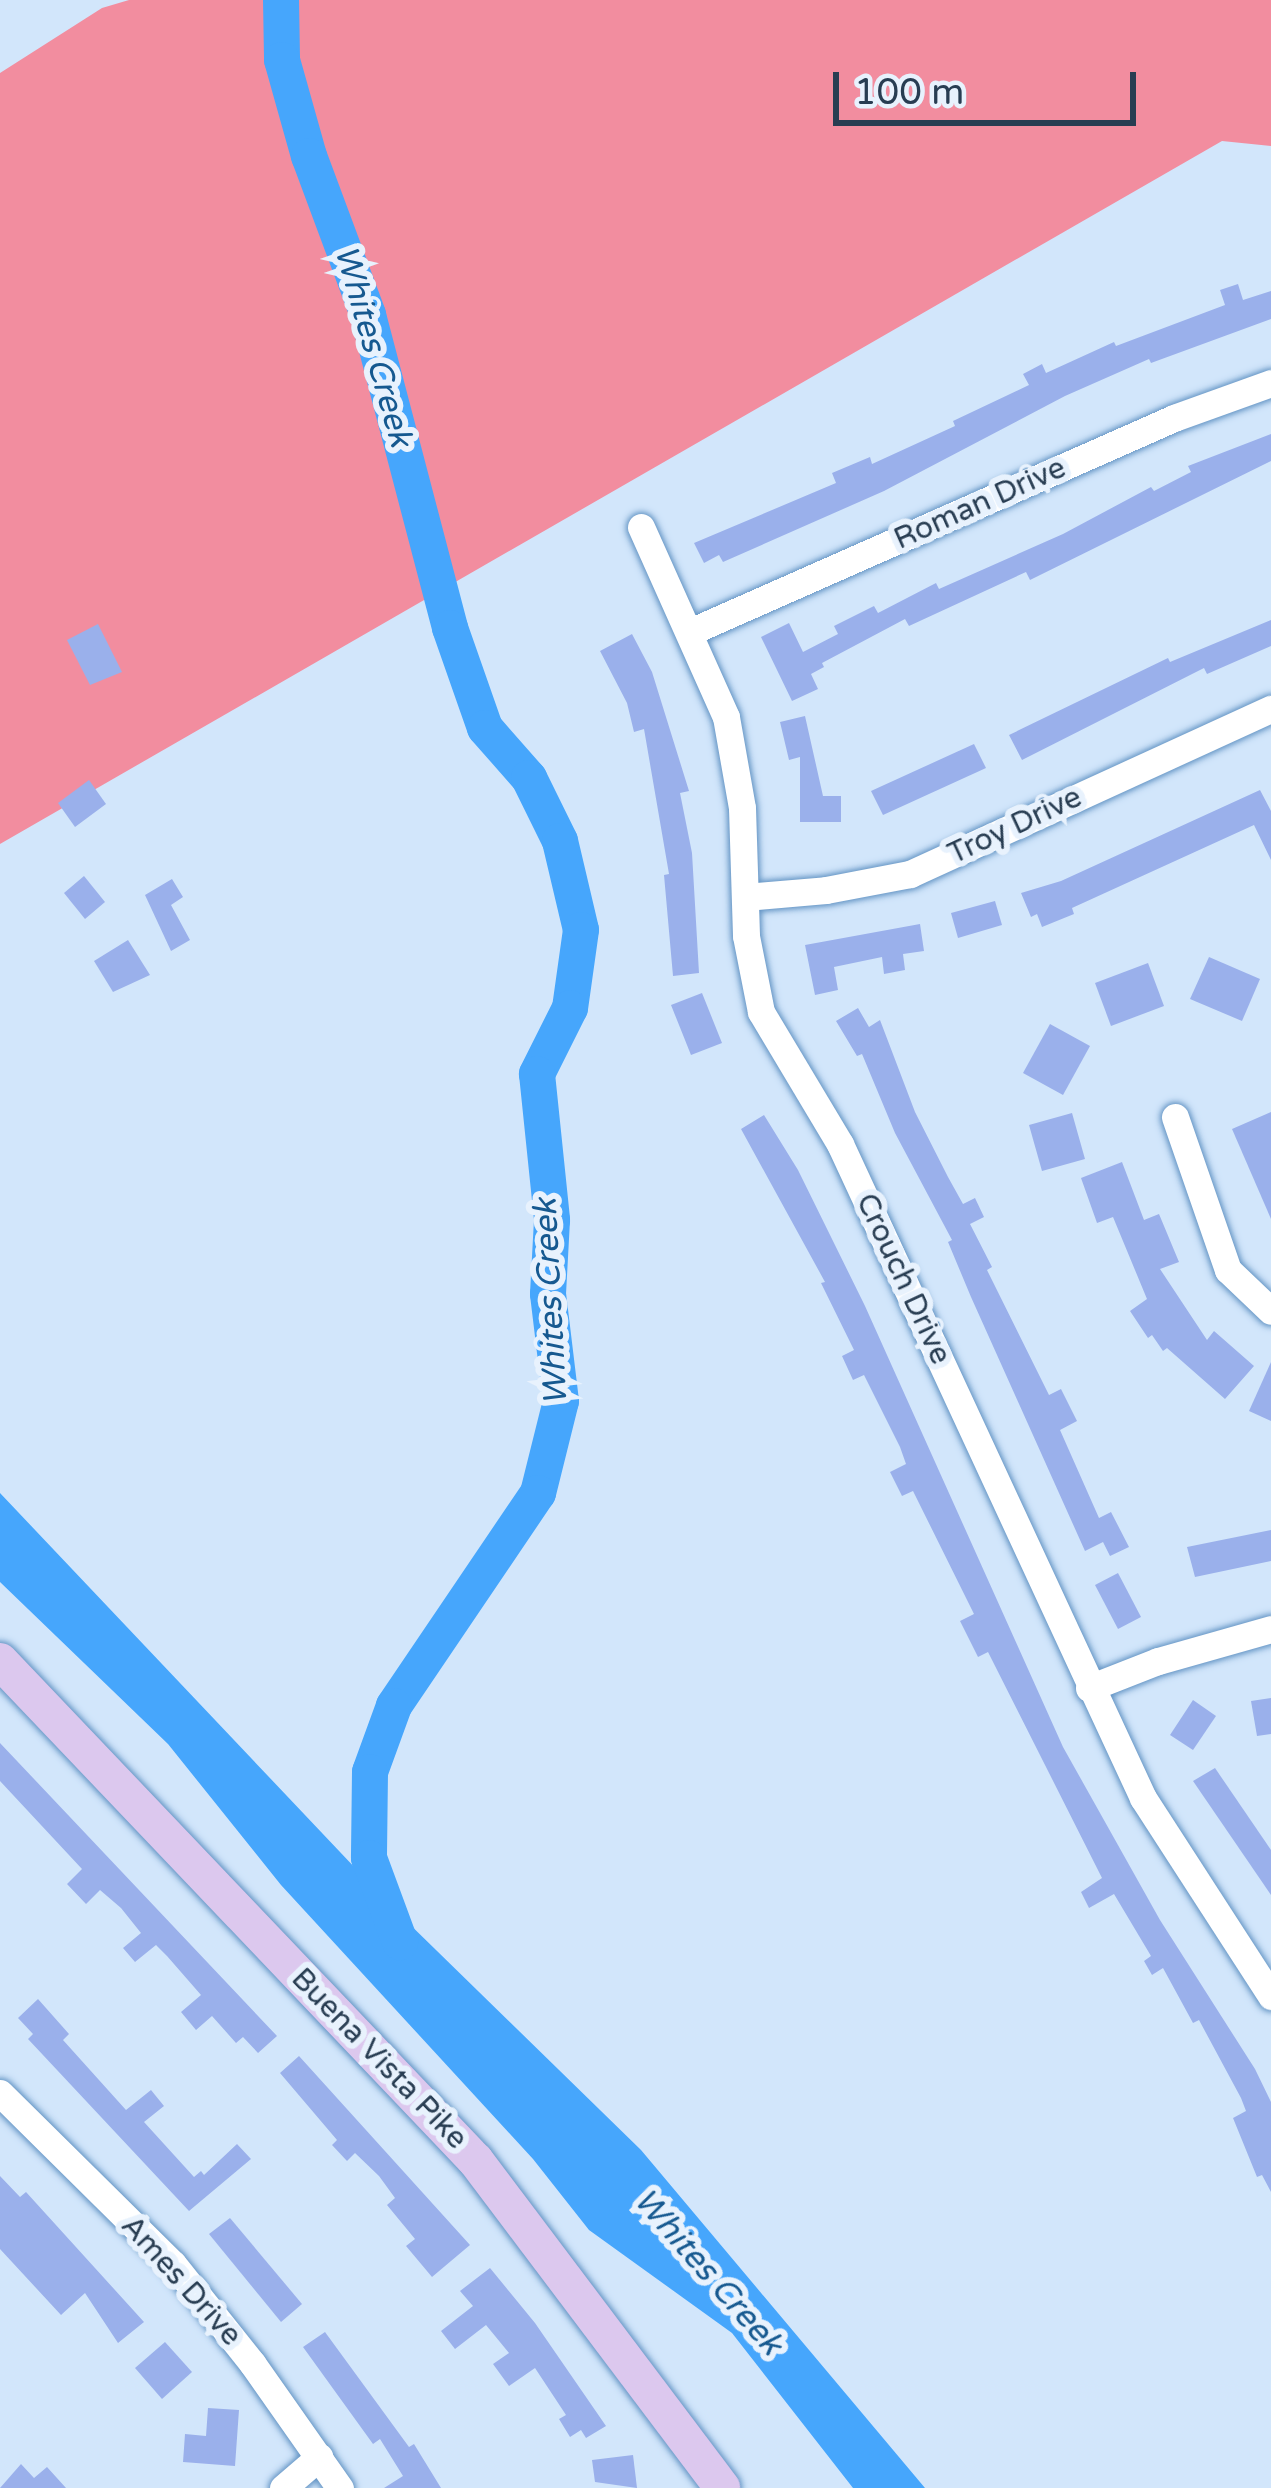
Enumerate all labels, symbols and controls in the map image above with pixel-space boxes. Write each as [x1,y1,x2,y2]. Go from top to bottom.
scale bar [839,48,1142,122]
text: 100 m [854,71,964,114]
water label: Whites Creek [325,241,421,451]
street label: Roman Drive [889,450,1071,558]
street label: Troy Drive [942,779,1088,873]
street label: Crouch Drive [848,1188,958,1370]
water label: Whites Creek [526,1197,576,1407]
street label: Buena Vista Pike [284,1961,474,2157]
water label: Whites Creek [625,2181,791,2363]
street label: Ames Drive [113,2208,249,2354]

